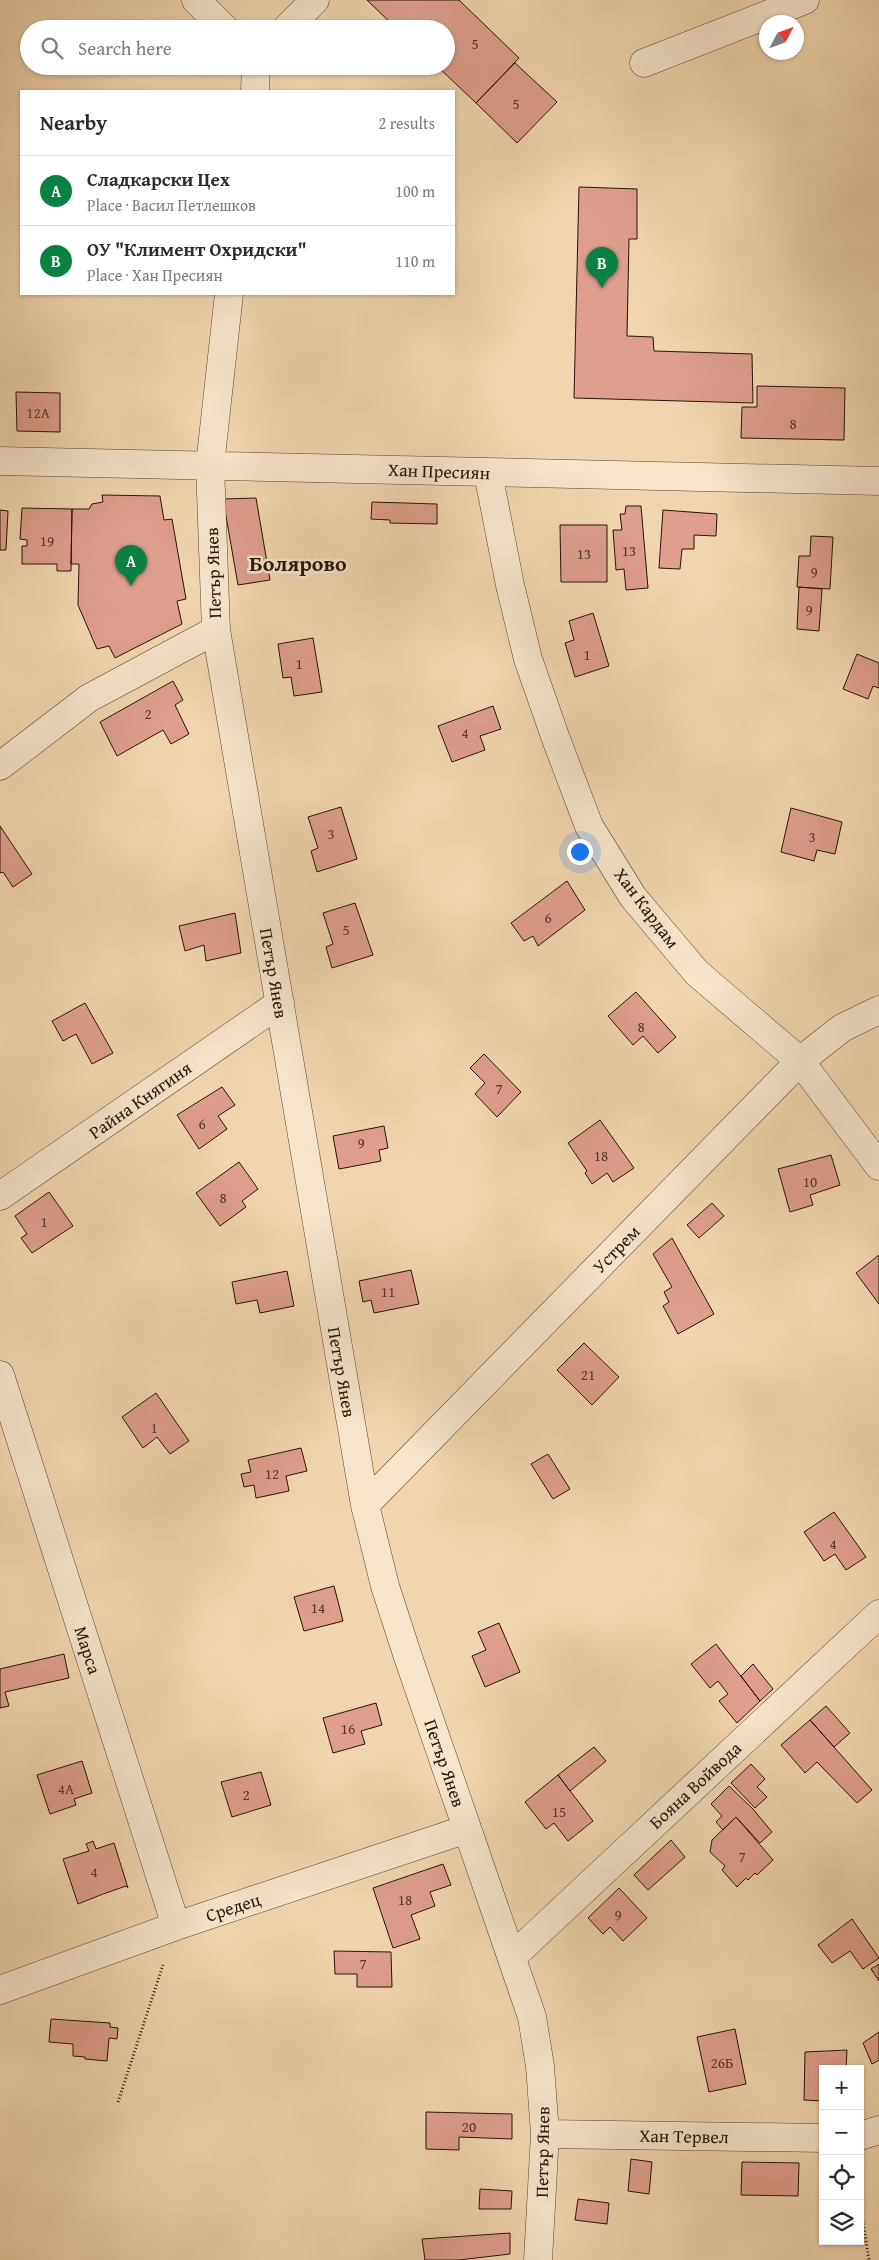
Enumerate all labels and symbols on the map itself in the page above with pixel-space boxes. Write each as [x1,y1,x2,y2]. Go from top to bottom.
north arrow [759,15,804,60]
house number: 5 [471,33,479,54]
house number: 5 [512,93,520,114]
pin: B [586,247,618,288]
house number: 12А [26,402,50,423]
house number: 8 [789,413,797,434]
street label: Хан Пресиян [387,456,491,486]
street label: Петър Янев [198,527,228,619]
house number: 19 [40,530,54,551]
house number: 13 [622,540,636,561]
house number: 13 [577,543,591,564]
pin: A [115,545,147,586]
district label: Болярово [249,547,347,579]
house number: 9 [810,561,818,582]
house number: 9 [805,599,813,620]
house number: 1 [583,644,591,665]
house number: 1 [295,653,303,674]
house number: 2 [144,703,152,724]
house number: 4 [461,722,469,743]
house number: 3 [327,823,335,844]
house number: 3 [808,826,816,847]
your location [567,839,593,865]
street label: Хан Кардам [608,862,686,954]
house number: 6 [544,907,552,928]
house number: 5 [342,919,350,940]
street label: Петър Янев [253,926,295,1020]
house number: 8 [637,1016,645,1037]
street label: Райна Княгиня [83,1054,197,1146]
house number: 7 [495,1078,503,1099]
house number: 6 [198,1113,206,1134]
house number: 9 [357,1132,365,1153]
house number: 18 [594,1145,608,1166]
house number: 10 [803,1171,817,1192]
house number: 8 [219,1187,227,1208]
house number: 1 [40,1211,48,1232]
street label: Устрем [586,1218,646,1279]
house number: 11 [381,1281,395,1302]
street label: Петър Янев [321,1325,363,1419]
house number: 21 [581,1364,595,1385]
house number: 1 [150,1417,158,1438]
house number: 12 [265,1463,279,1484]
house number: 4 [829,1533,837,1554]
house number: 14 [311,1597,325,1618]
street label: Марса [68,1623,109,1678]
street label: Петър Янев [417,1715,473,1811]
house number: 16 [341,1718,355,1739]
street label: Бояна Войвода [643,1735,748,1835]
house number: 4А [58,1778,74,1799]
house number: 2 [242,1784,250,1805]
house number: 15 [552,1801,566,1822]
house number: 7 [738,1846,746,1867]
house number: 4 [90,1861,98,1882]
street label: Средец [202,1885,264,1929]
house number: 18 [398,1889,412,1910]
house number: 9 [614,1904,622,1925]
house number: 7 [359,1953,367,1974]
house number: 26Б [711,2052,733,2073]
street label: Петър Янев [528,2106,556,2198]
house number: 20 [462,2116,476,2137]
street label: Хан Тервел [639,2122,729,2150]

